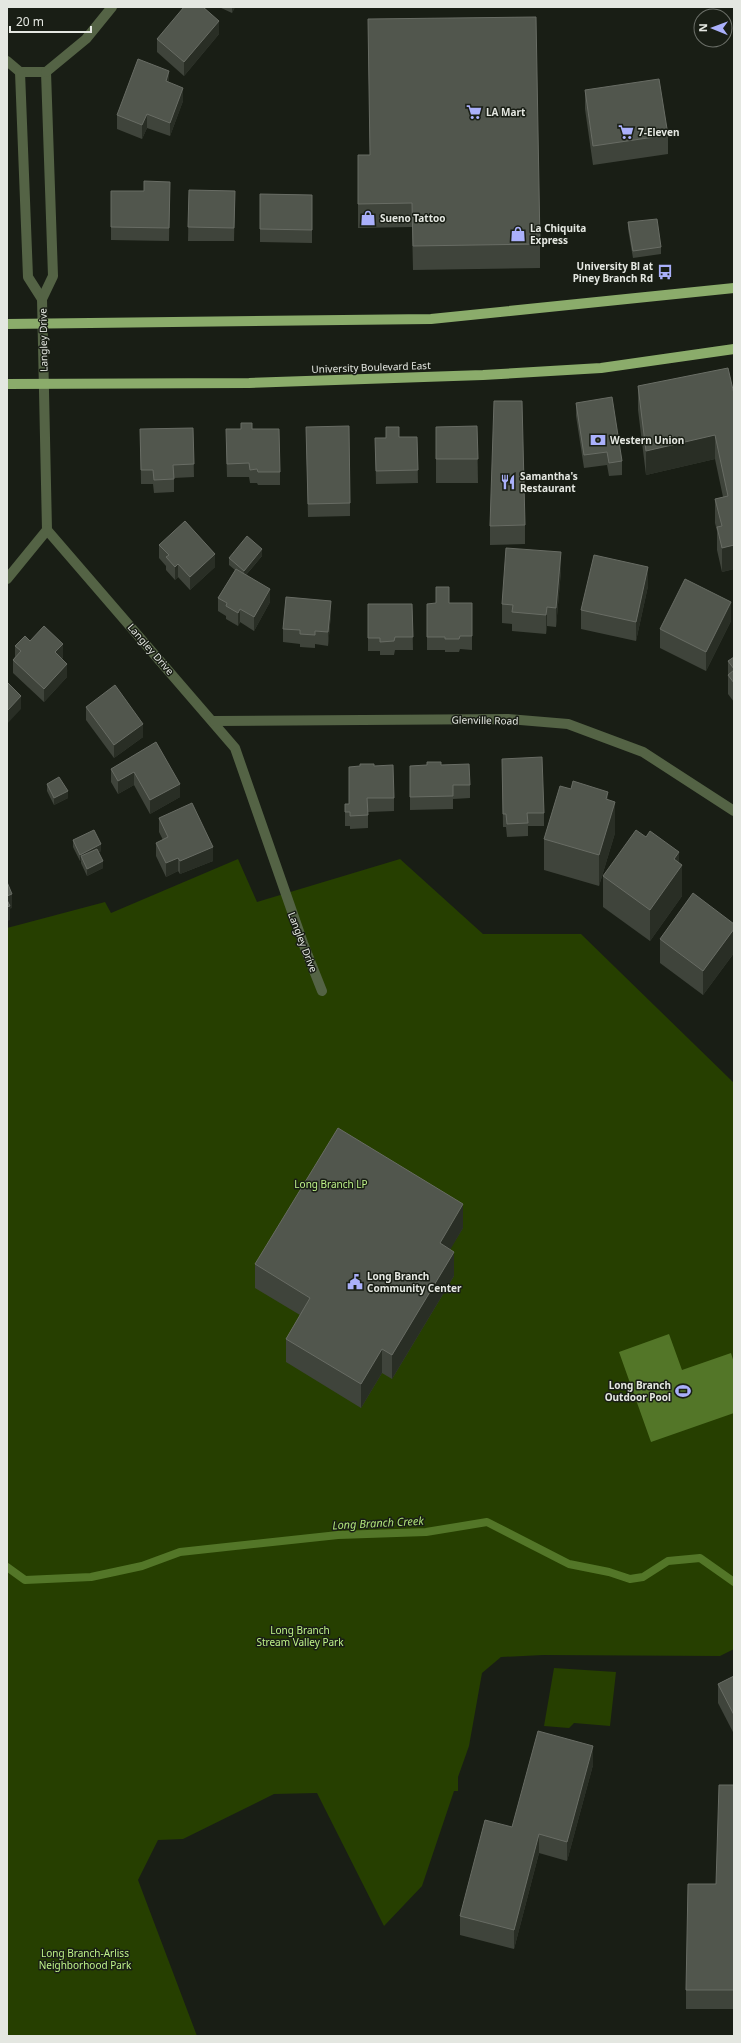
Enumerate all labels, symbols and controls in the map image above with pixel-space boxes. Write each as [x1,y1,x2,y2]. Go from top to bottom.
scale bar [10,8,91,34]
north arrow [693,8,733,48]
text: 20 m [16,13,44,30]
text: N [695,23,710,32]
supermarket icon: LA Mart [465,103,483,121]
place label: LA Mart [486,105,526,119]
supermarket icon: 7-Eleven [617,123,635,141]
place label: 7-Eleven [638,125,679,139]
shop icon: Sueno Tattoo [359,209,377,227]
place label: Sueno Tattoo [380,211,445,225]
place label: La Chiquita Express [530,221,586,247]
shop icon: La Chiquita Express [509,225,527,243]
place label: University Bl at Piney Branch Rd [573,259,654,285]
bus stop icon: University Bl at Piney Branch Rd [656,263,674,281]
street label: Langley Drive [35,308,51,372]
street label: University Boulevard East [311,358,431,376]
bank icon: Western Union [589,431,607,449]
place label: Western Union [610,433,684,447]
place label: Samantha's Restaurant [520,469,578,495]
restaurant icon: Samantha's Restaurant [499,473,517,491]
street label: Langley Drive [125,620,177,678]
street label: Glenville Road [451,712,519,728]
street label: Langley Drive [285,910,321,975]
park label: Long Branch LP [294,1177,368,1191]
place label: Long Branch Community Center [367,1269,462,1295]
public building icon: Long Branch Community Center [346,1273,364,1291]
place label: Long Branch Outdoor Pool [605,1378,671,1404]
sports icon: Long Branch Outdoor Pool [674,1382,692,1400]
water label: Long Branch Creek [332,1513,425,1532]
park label: Long Branch Stream Valley Park [256,1623,344,1649]
park label: Long Branch-Arliss Neighborhood Park [39,1946,132,1972]

